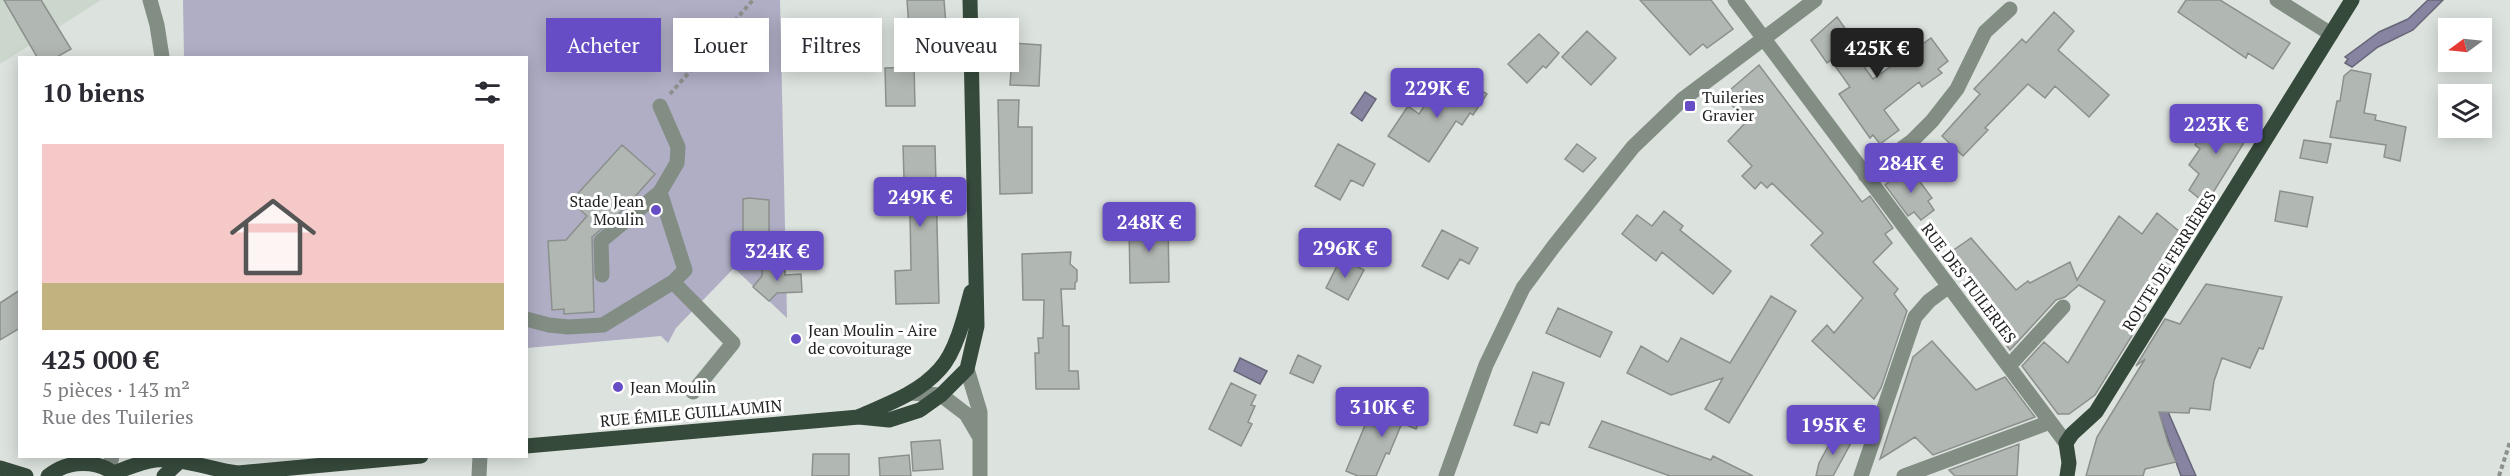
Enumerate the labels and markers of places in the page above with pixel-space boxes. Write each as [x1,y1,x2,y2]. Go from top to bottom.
pin: 425K € [1828,28,1926,79]
pin: 229K € [1388,68,1486,119]
place label: Tuileries Gravier [1702,86,1764,126]
marker: Tuileries Gravier [1683,99,1697,113]
pin: 223K € [2167,104,2265,155]
pin: 284K € [1862,143,1960,194]
pin: 249K € [871,177,969,228]
place label: Stade Jean Moulin [570,190,644,230]
pin: 248K € [1100,202,1198,253]
marker: Stade Jean Moulin [649,203,663,217]
pin: 296K € [1296,228,1394,279]
pin: 324K € [728,231,826,282]
place label: Jean Moulin - Aire de covoiturage [808,319,937,359]
marker: Jean Moulin - Aire de covoiturage [789,332,803,346]
place label: Jean Moulin [630,376,717,398]
marker: Jean Moulin [611,380,625,394]
pin: 310K € [1333,387,1431,438]
pin: 195K € [1784,405,1882,456]

